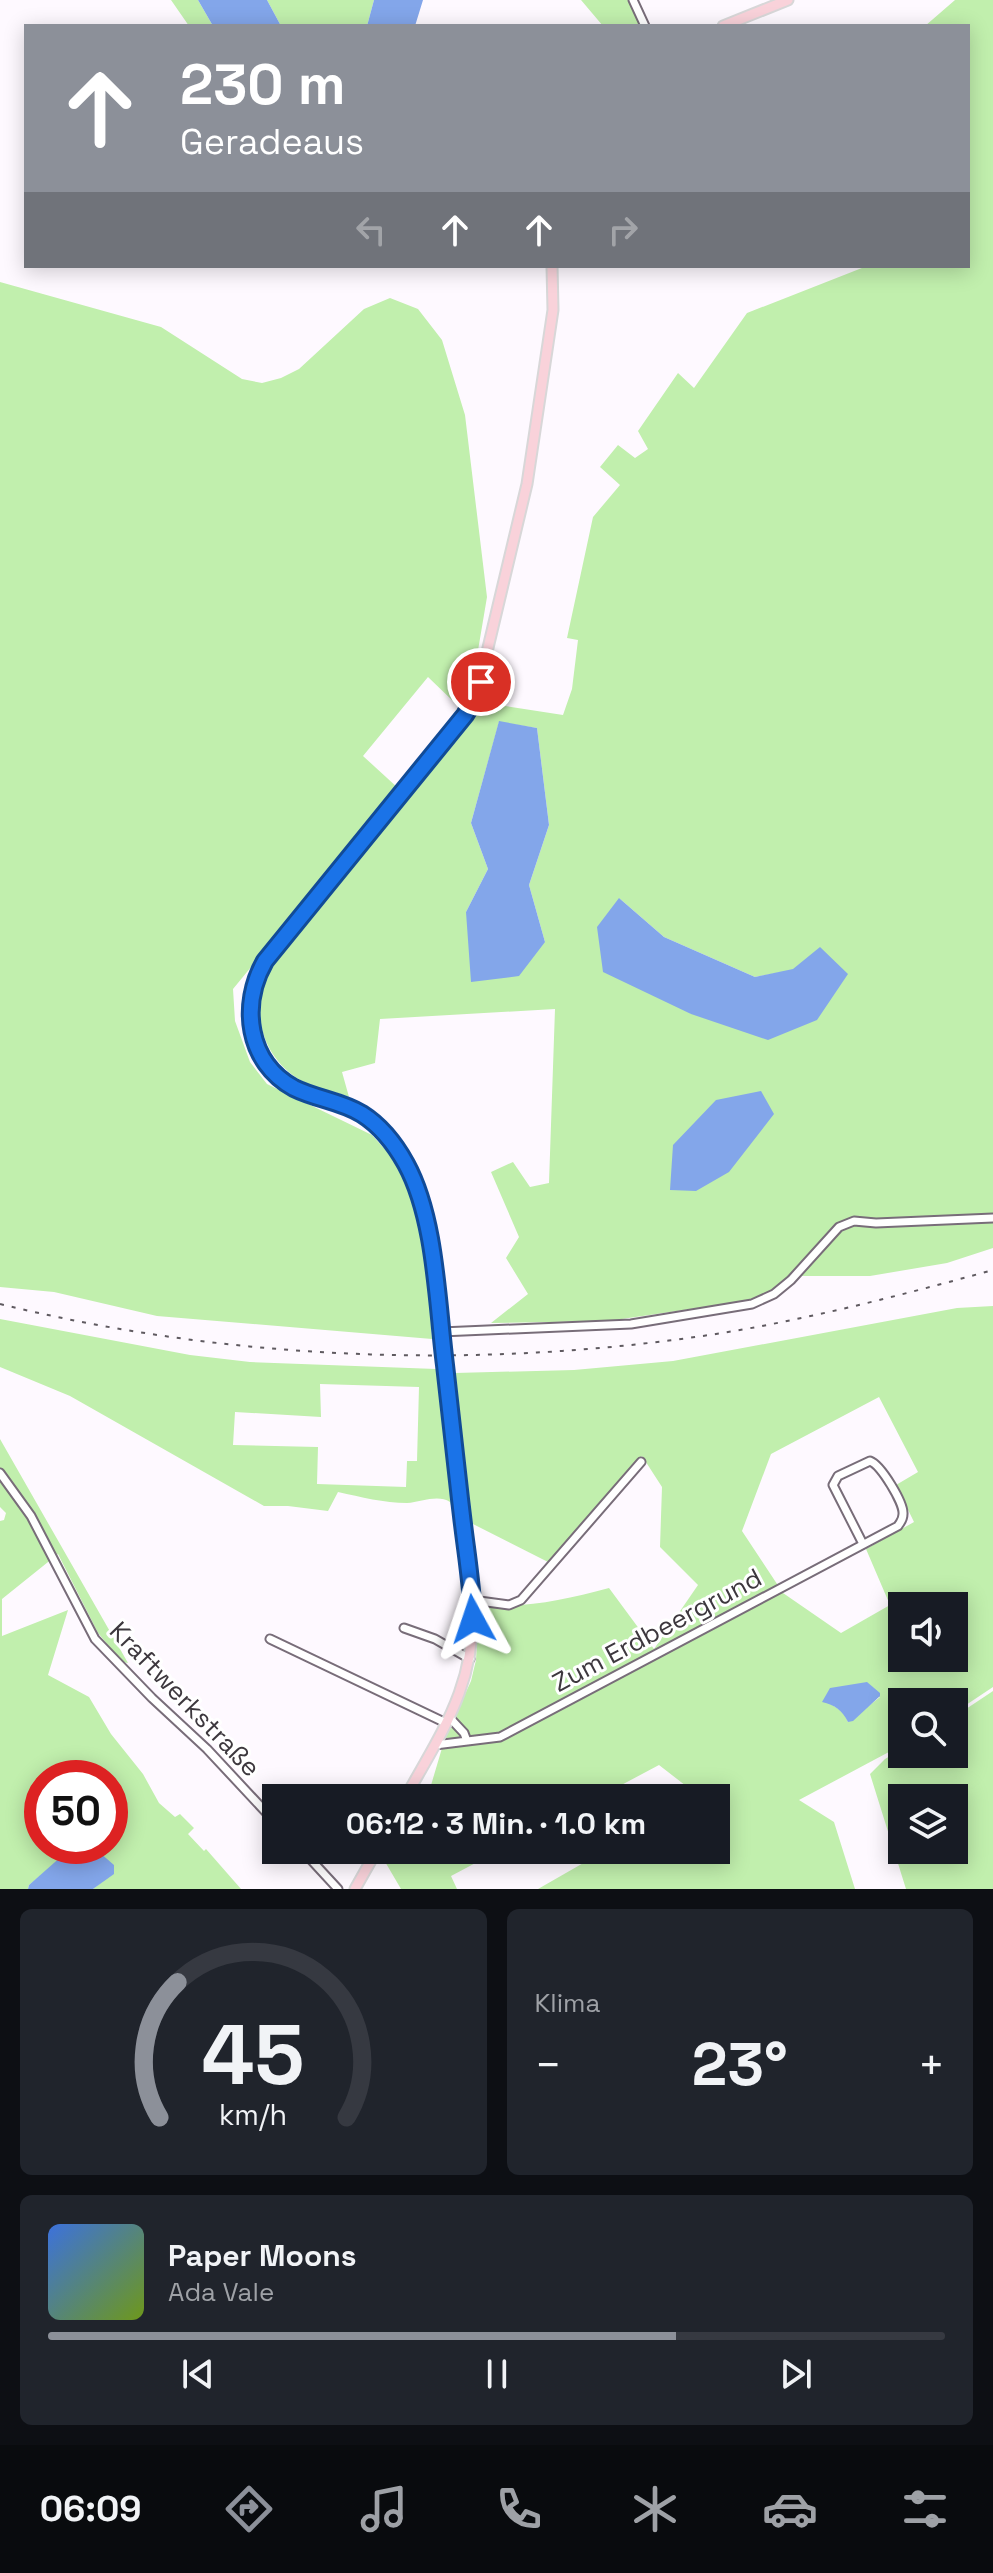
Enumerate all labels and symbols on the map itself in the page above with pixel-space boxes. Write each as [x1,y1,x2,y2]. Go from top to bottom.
pin [447,648,515,716]
street label: Zum Erdbeergrund [546,1560,768,1700]
position arrow [431,1577,515,1661]
street label: Kraftwerkstraße [102,1614,268,1784]
speed limit sign: 50 [24,1760,128,1864]

